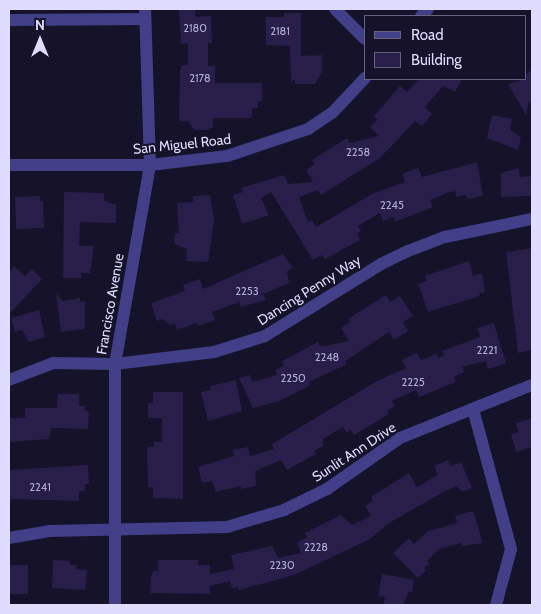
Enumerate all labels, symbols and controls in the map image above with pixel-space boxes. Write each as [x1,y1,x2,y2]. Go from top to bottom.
north arrow [15,15,65,65]
legend [364,15,526,80]
text: N [35,16,45,34]
house number: 2180 [183,21,207,35]
house number: 2181 [270,24,290,38]
text: Road [411,26,444,44]
text: Building [411,51,462,69]
house number: 2178 [189,71,211,85]
street label: San Miguel Road [132,131,232,157]
house number: 2258 [346,145,370,159]
house number: 2245 [380,198,404,212]
street label: Dancing Penny Way [254,251,364,329]
street label: Francisco Avenue [93,252,127,356]
house number: 2253 [235,284,259,298]
house number: 2221 [477,343,497,357]
house number: 2248 [315,350,339,364]
house number: 2250 [280,371,306,385]
house number: 2225 [401,375,425,389]
street label: Sunlit Ann Drive [309,419,399,485]
house number: 2241 [29,480,51,494]
house number: 2228 [304,540,328,554]
house number: 2230 [269,558,295,572]

